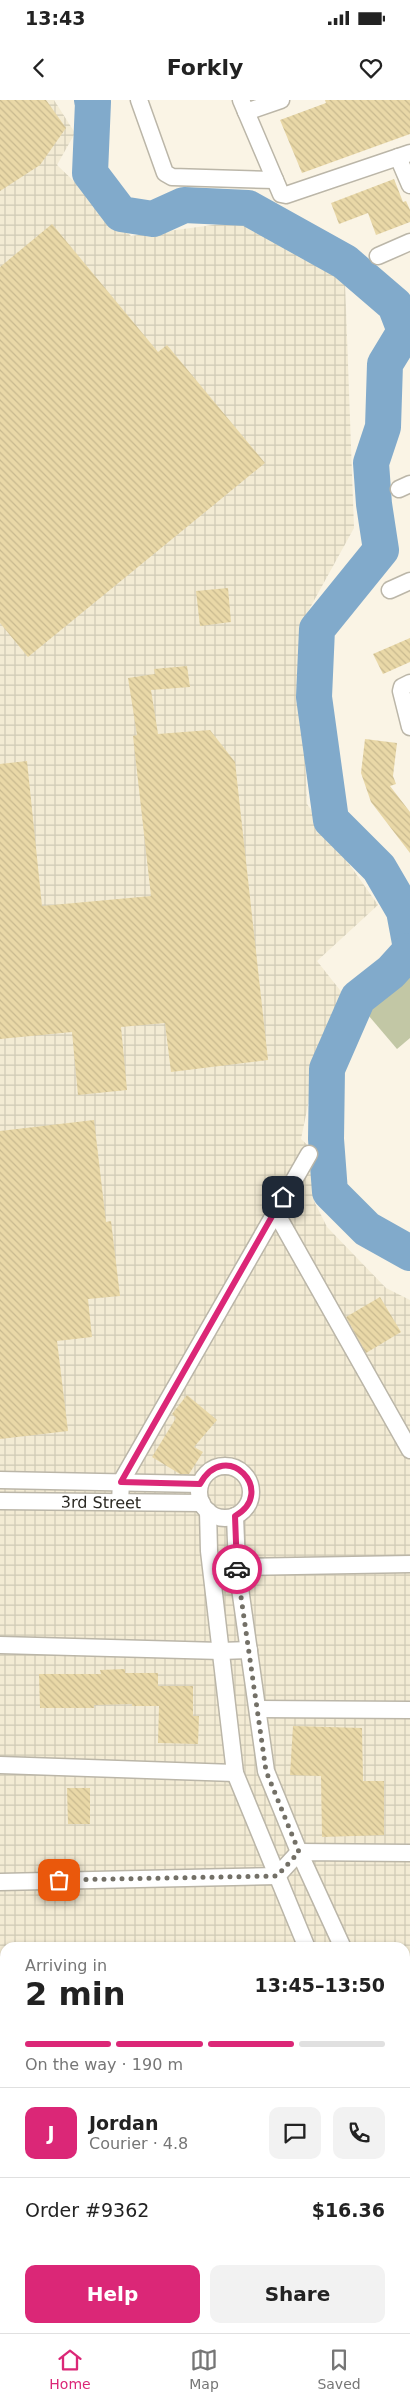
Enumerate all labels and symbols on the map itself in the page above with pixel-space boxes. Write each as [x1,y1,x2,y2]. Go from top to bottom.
pin [262,1176,304,1218]
street label: 3rd Street [61,1492,141,1512]
courier [212,1544,262,1594]
pin [38,1859,80,1901]

